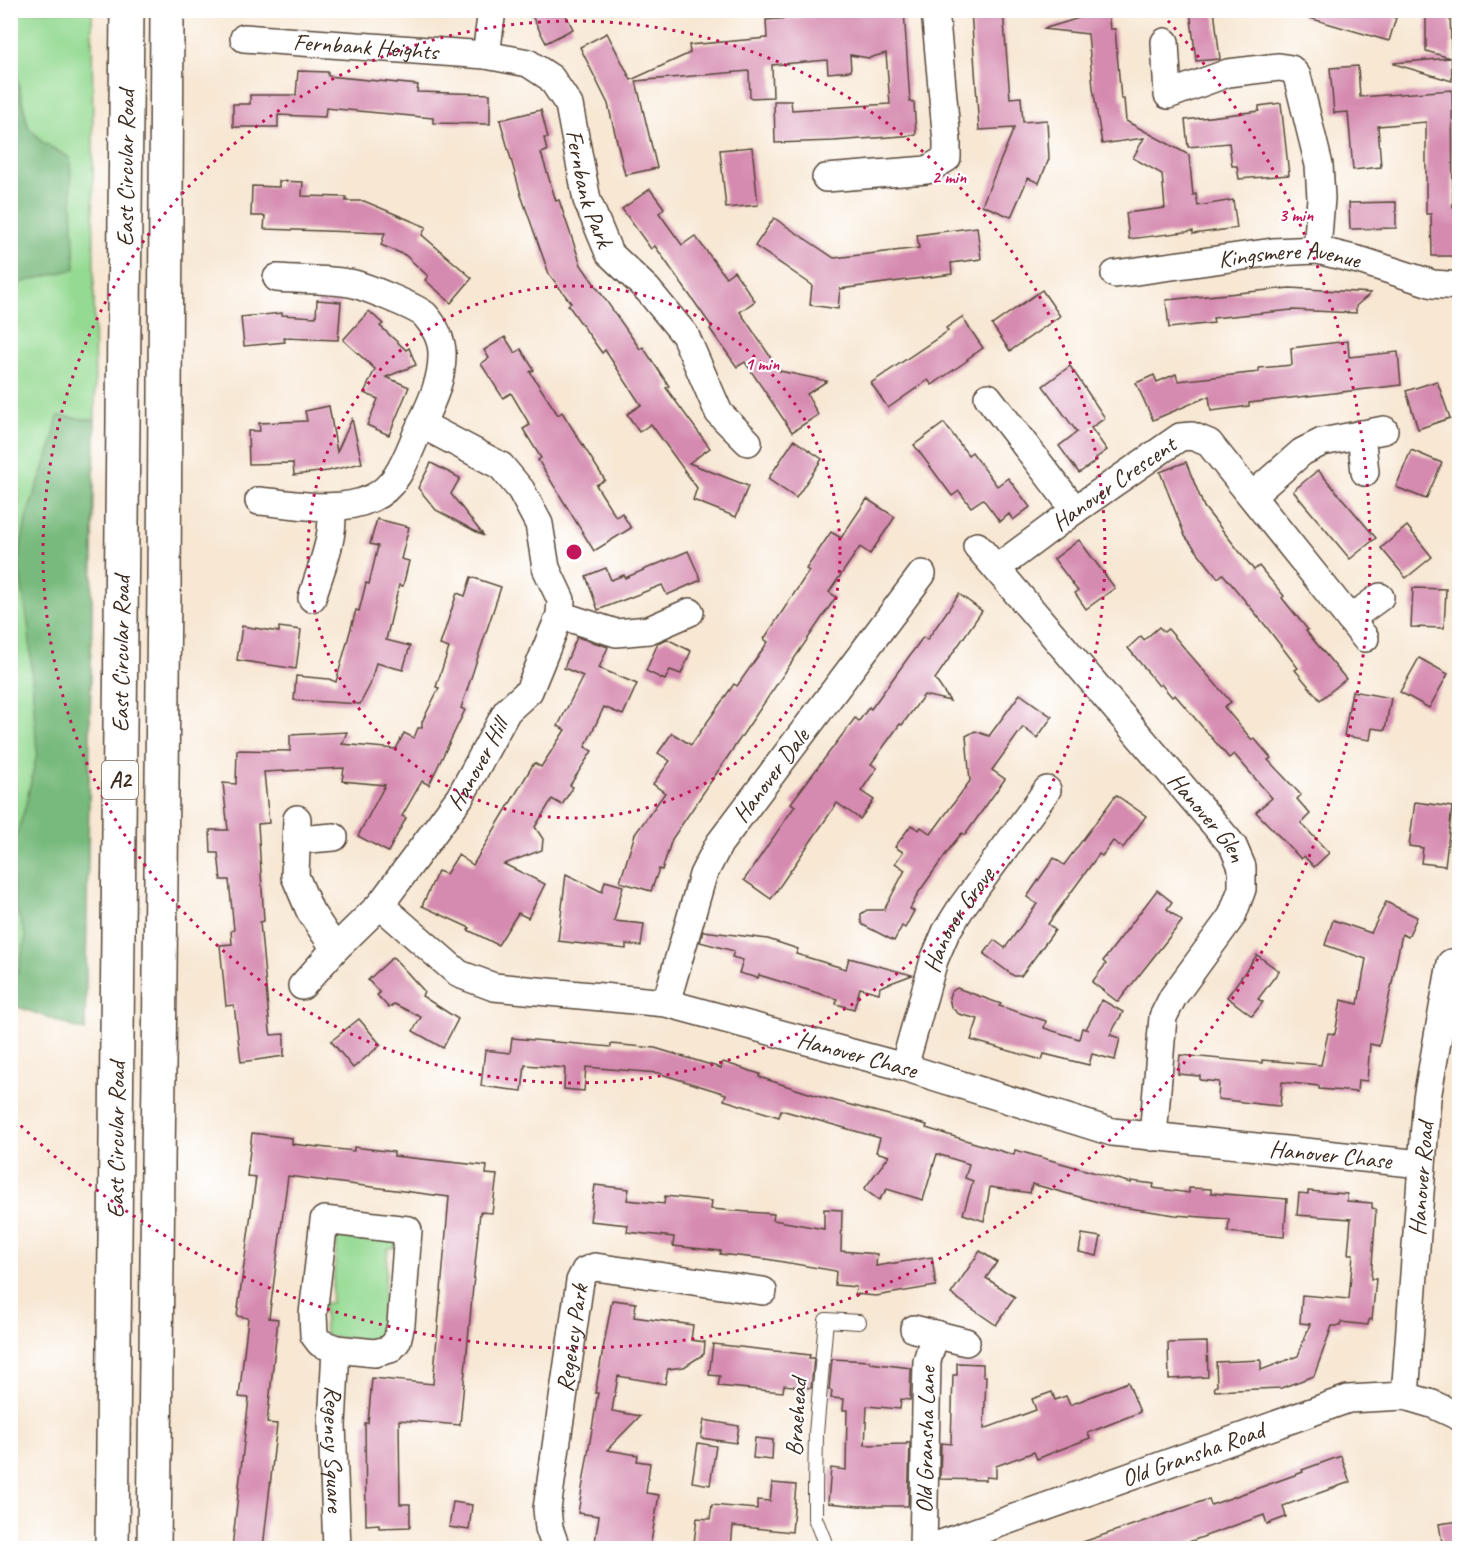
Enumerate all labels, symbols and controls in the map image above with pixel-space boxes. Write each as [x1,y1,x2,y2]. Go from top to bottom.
street label: Fernbank Heights [292,27,441,67]
street label: East Circular Road [110,86,141,246]
street label: Fernbank Park [559,127,621,254]
text: 2 min [932,166,967,188]
text: 3 min [1279,204,1314,226]
street label: Kingsmere Avenue [1216,235,1365,276]
text: 1 min [745,353,780,375]
street label: Hanover Crescent [1045,428,1183,537]
centre of rings [564,542,584,562]
street label: East Circular Road [105,572,137,732]
street label: Hanover Hill [440,710,517,816]
street label: Hanover Dale [726,721,817,828]
road number: A2 [102,761,138,799]
street label: Hanover Glen [1162,766,1253,867]
street label: Hanover Grove [916,859,1002,976]
street label: Hanover Chase [794,1024,923,1086]
street label: East Circular Road [100,1058,132,1218]
street label: Hanover Road [1402,1117,1440,1236]
street label: Hanover Chase [1268,1133,1395,1176]
street label: Regency Park [549,1280,595,1394]
street label: Old Gransha Lane [909,1364,942,1514]
street label: Braehead [778,1374,814,1457]
street label: Regency Square [317,1385,351,1515]
street label: Old Gransha Road [1118,1414,1271,1493]

